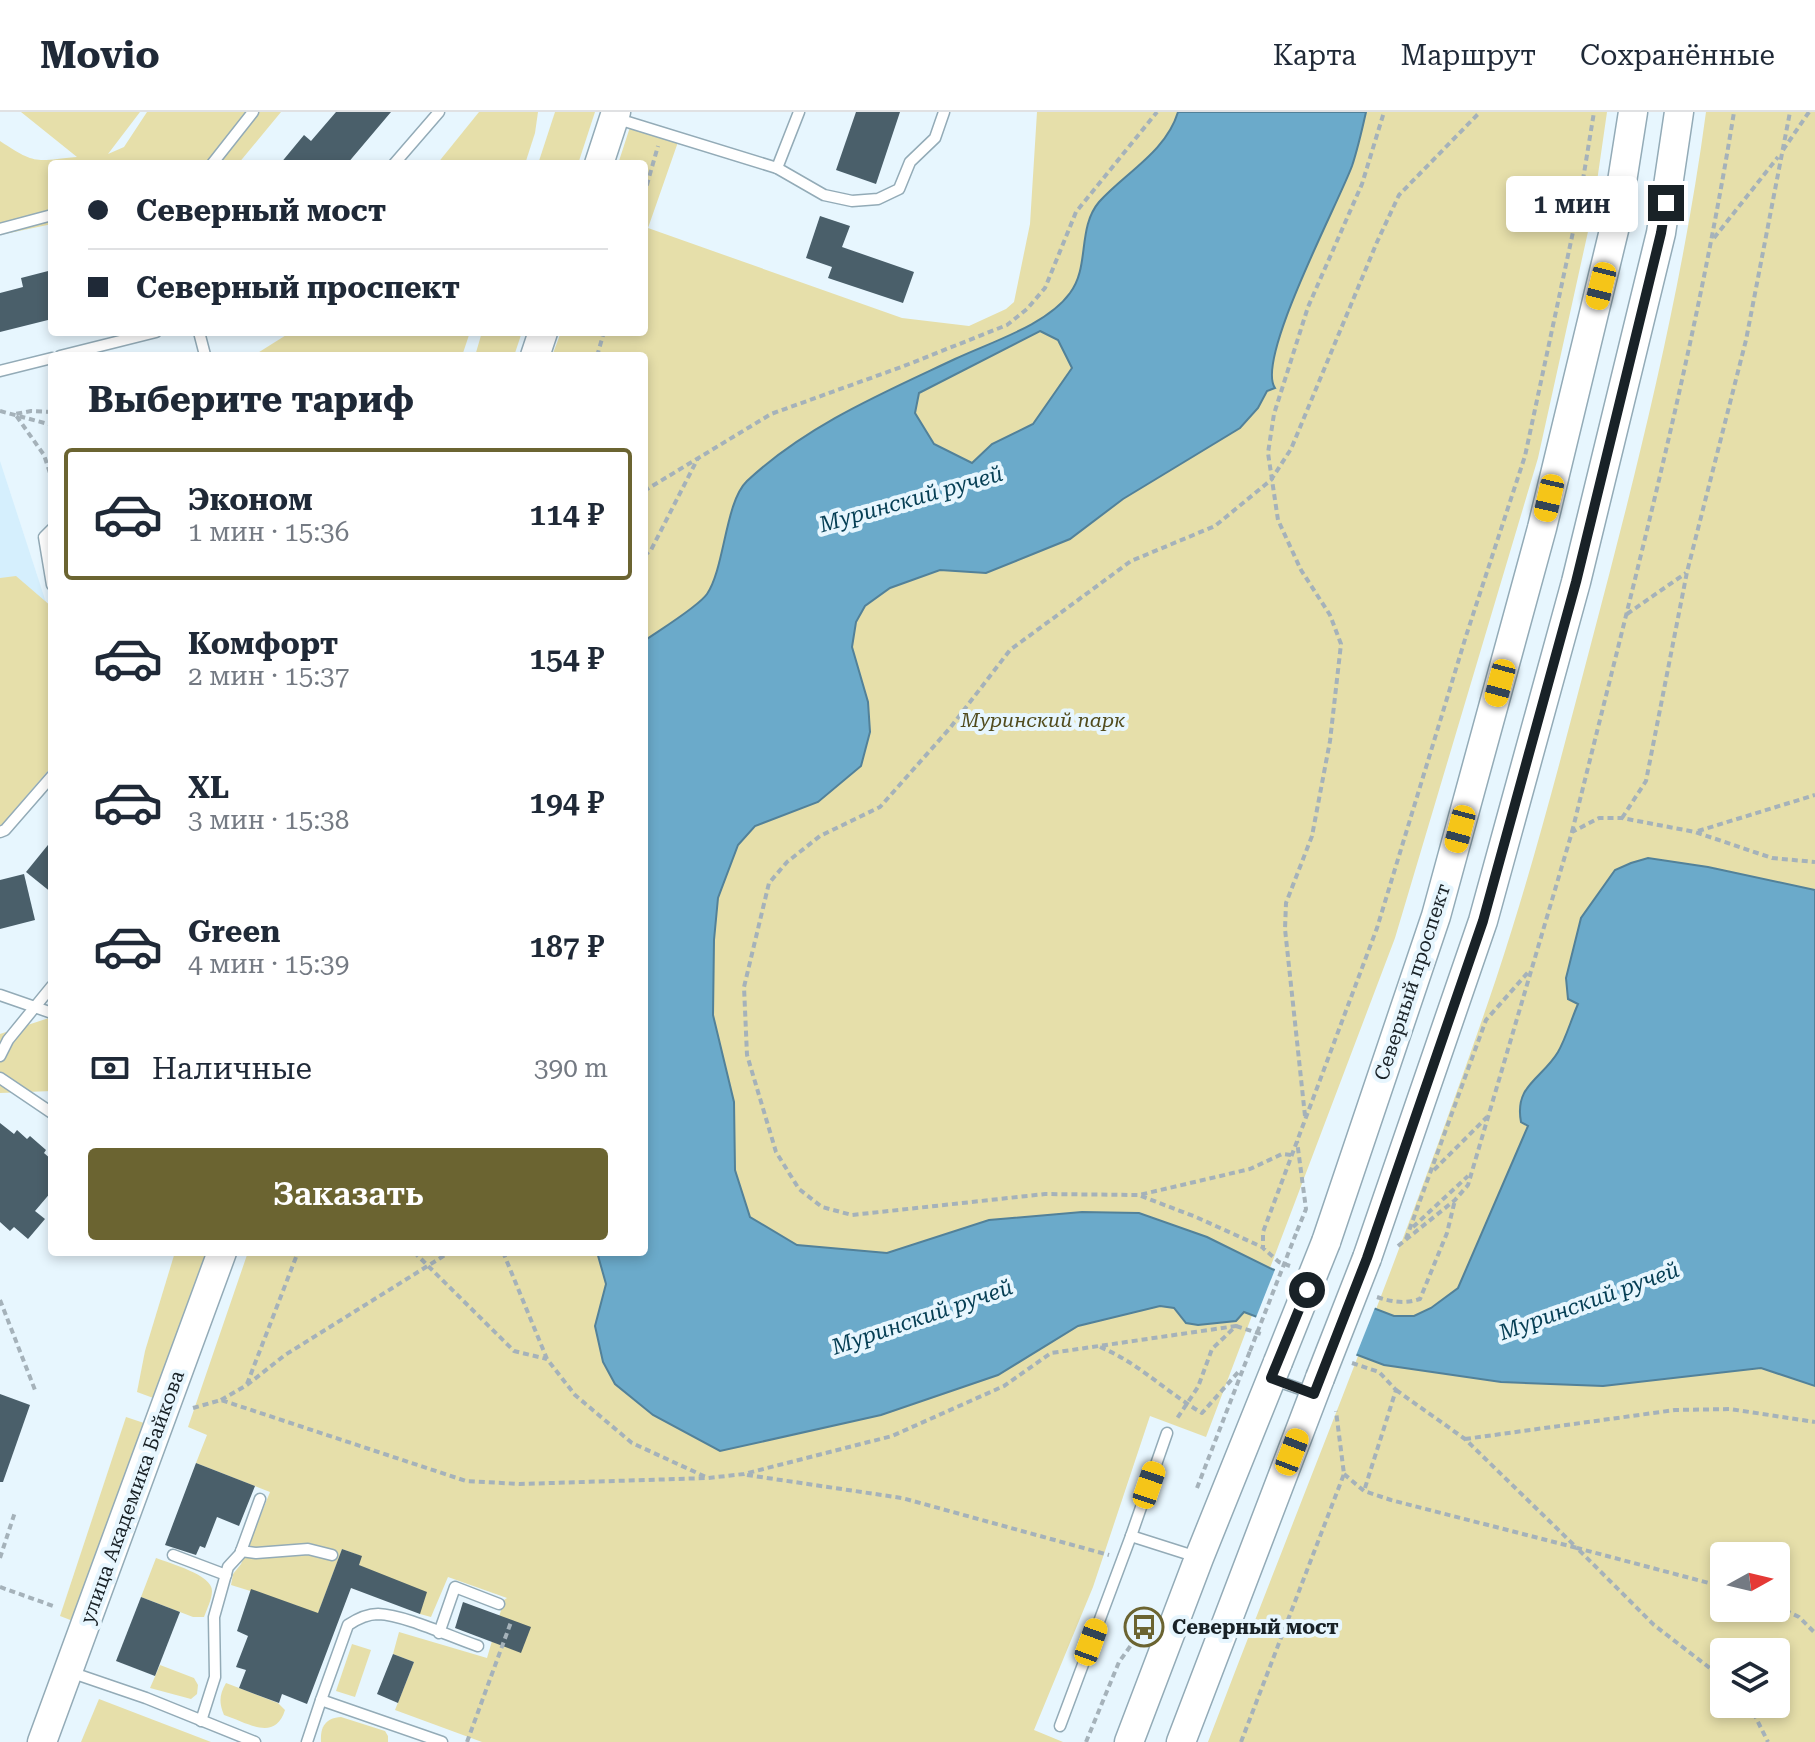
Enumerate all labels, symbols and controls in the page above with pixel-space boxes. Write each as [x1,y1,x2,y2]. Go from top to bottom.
text: Movio [40,33,160,77]
text: Карта [1273,39,1357,72]
text: Маршрут [1401,39,1536,72]
text: Сохранённые [1580,39,1775,72]
callout: 1 мин [1506,175,1638,231]
route end [1648,185,1684,221]
text: 1 мин [1533,189,1611,219]
text: Северный мост [136,193,386,228]
car [1584,260,1618,312]
text: Северный проспект [136,270,460,305]
text: Выберите тариф [88,379,414,421]
water label: Муринский ручей [815,461,1006,537]
car [1532,472,1566,524]
icon: car [92,478,164,550]
text: Эконом [188,482,313,517]
text: 114 ₽ [529,497,604,532]
text: 1 мин · 15:36 [188,517,349,547]
icon: car [92,622,164,694]
text: Комфорт [188,626,338,661]
text: 154 ₽ [529,641,604,676]
car [1482,657,1518,709]
text: 2 мин · 15:37 [188,661,349,691]
park label: Муринский парк [960,708,1126,732]
icon: car [92,766,164,838]
text: XL [188,770,229,805]
text: 194 ₽ [529,785,604,820]
car [1442,803,1478,855]
text: 3 мин · 15:38 [188,805,349,835]
street label: Северный проспект [1369,881,1455,1083]
icon: car [92,910,164,982]
text: Green [188,914,280,949]
text: 187 ₽ [529,929,604,964]
text: 4 мин · 15:39 [188,949,349,979]
icon: cash [88,1046,132,1090]
text: Наличные [152,1051,312,1086]
text: 390 m [534,1053,608,1083]
button: Заказать [88,1148,608,1240]
water label: Муринский ручей [1495,1257,1682,1346]
route start [1289,1272,1325,1308]
water label: Муринский ручей [827,1274,1016,1360]
street label: улица Академика Байкова [75,1367,189,1627]
car [1272,1425,1312,1479]
car [1130,1458,1168,1512]
north arrow [1710,1542,1790,1622]
map controls [1710,1542,1790,1718]
bus stop icon: Северный мост [1123,1606,1165,1648]
car [1072,1615,1110,1669]
place label: Северный мост [1172,1615,1339,1639]
button: layers [1710,1638,1790,1718]

